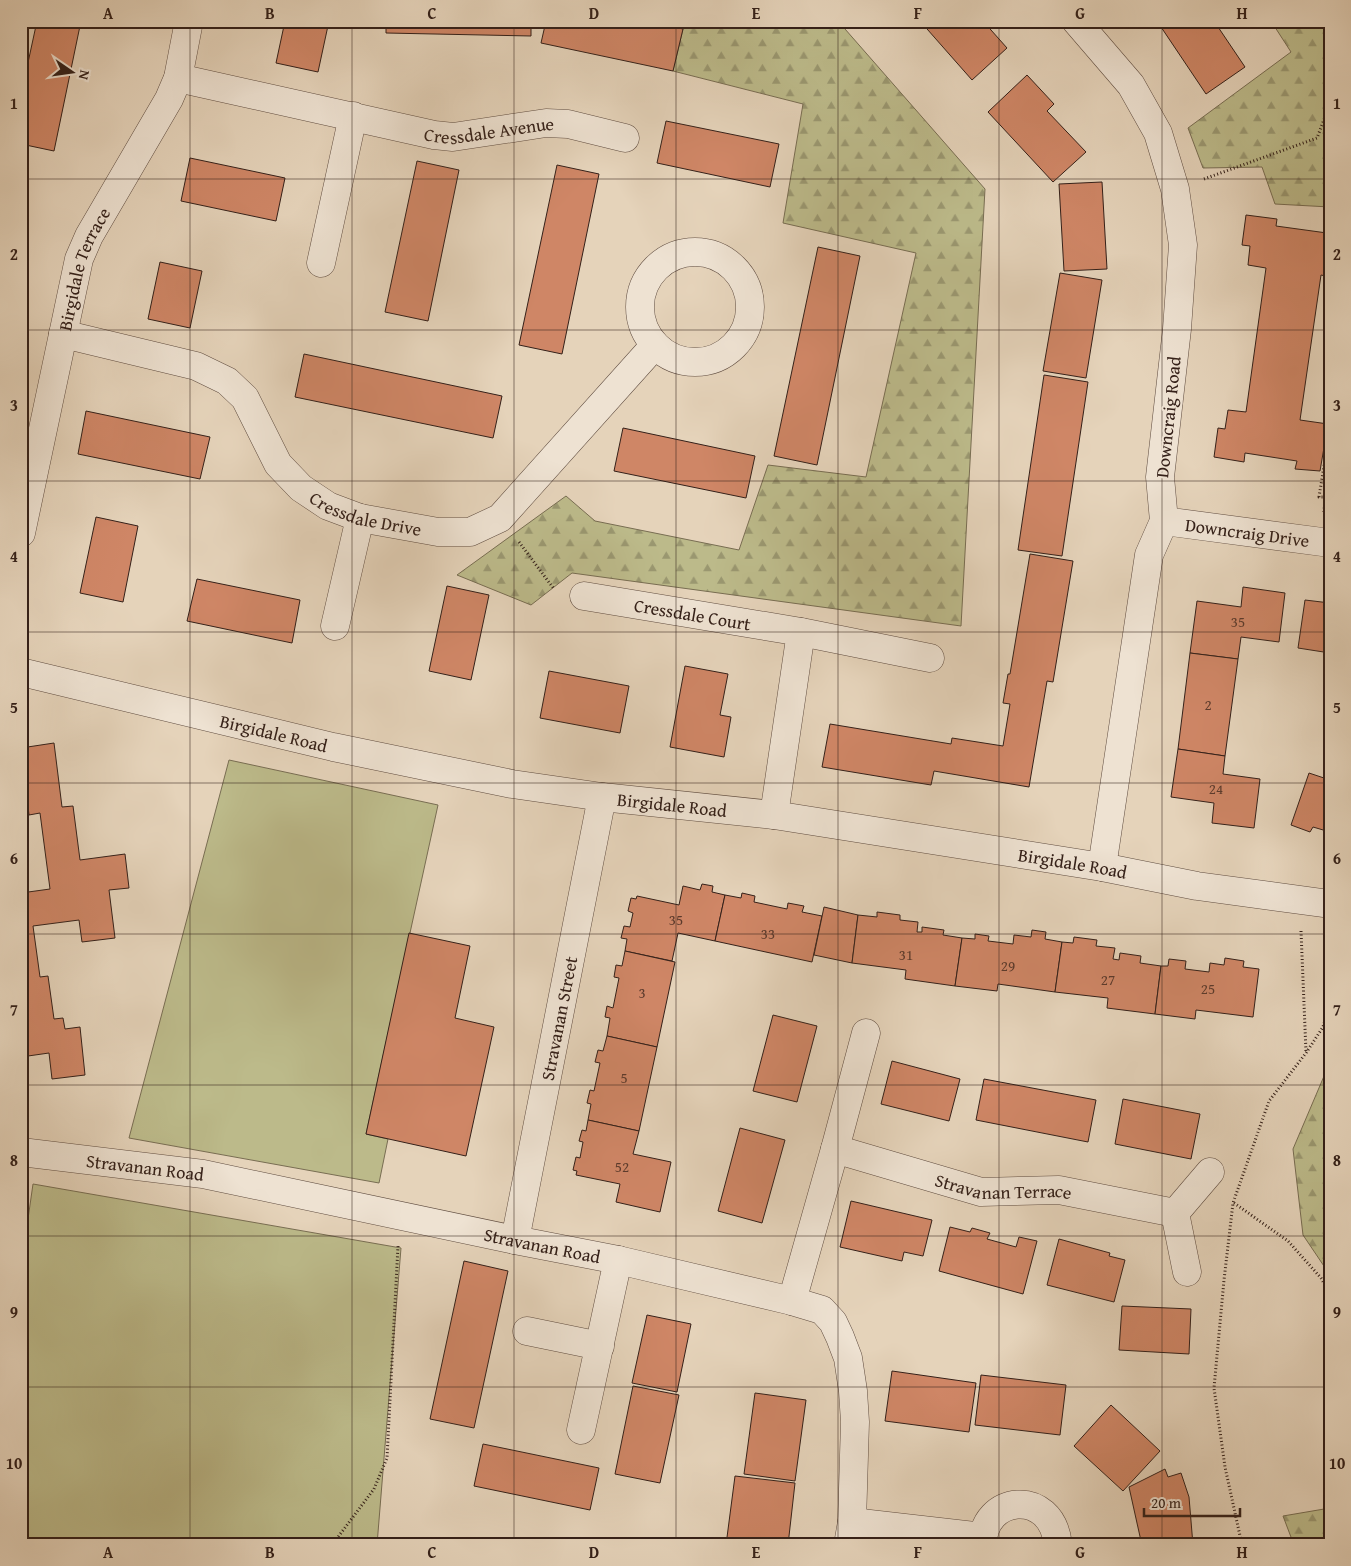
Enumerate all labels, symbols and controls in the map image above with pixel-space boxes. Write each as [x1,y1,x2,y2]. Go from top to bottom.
text: A [103,1,114,25]
text: B [265,1,275,25]
text: C [427,1,437,25]
text: D [589,1,599,25]
text: E [752,1,761,25]
text: F [914,1,922,25]
text: G [1075,1,1085,25]
text: H [1236,1,1248,25]
north arrow [48,48,98,98]
text: N [74,68,95,82]
text: 1 [10,91,18,115]
text: 1 [1333,91,1341,115]
street label: Cressdale Avenue [422,109,555,151]
street label: Birgidale Terrace [51,202,117,333]
text: 2 [10,242,18,266]
text: 2 [1333,242,1341,266]
street label: Downcraig Road [1148,354,1188,479]
text: 3 [10,393,18,417]
text: 3 [1333,393,1341,417]
street label: Cressdale Drive [304,484,424,542]
street label: Downcraig Drive [1184,510,1311,554]
text: 4 [10,544,18,568]
text: 4 [1333,544,1341,568]
street label: Cressdale Court [632,591,753,637]
house number: 35 [1231,611,1245,632]
house number: 2 [1204,694,1212,715]
text: 5 [10,695,18,719]
text: 5 [1333,695,1341,719]
street label: Birgidale Road [217,707,331,759]
house number: 24 [1209,778,1223,799]
street label: Birgidale Road [616,785,729,824]
street label: Birgidale Road [1016,840,1130,885]
text: 6 [10,846,18,870]
text: 6 [1333,846,1341,870]
house number: 35 [669,909,683,930]
house number: 33 [761,923,775,944]
house number: 31 [899,944,913,965]
street label: Stravanan Street [533,953,584,1083]
house number: 29 [1001,955,1015,976]
house number: 27 [1101,969,1115,990]
house number: 25 [1201,978,1215,999]
house number: 3 [638,982,646,1003]
text: 7 [10,997,18,1021]
text: 7 [1333,997,1341,1021]
house number: 5 [620,1067,628,1088]
street label: Stravanan Road [85,1147,206,1188]
text: 8 [10,1148,18,1172]
text: 8 [1333,1148,1341,1172]
house number: 52 [615,1156,629,1177]
street label: Stravanan Terrace [932,1166,1074,1206]
street label: Stravanan Road [482,1220,603,1270]
text: 9 [10,1300,18,1324]
text: 9 [1333,1300,1341,1324]
text: 10 [6,1451,22,1475]
text: 10 [1329,1451,1345,1475]
scale bar [1144,1486,1240,1518]
text: 20 m [1151,1492,1182,1513]
text: A [103,1540,114,1564]
text: B [265,1540,275,1564]
text: C [427,1540,437,1564]
text: D [589,1540,599,1564]
text: E [752,1540,761,1564]
text: F [914,1540,922,1564]
text: G [1075,1540,1085,1564]
text: H [1236,1540,1248,1564]

